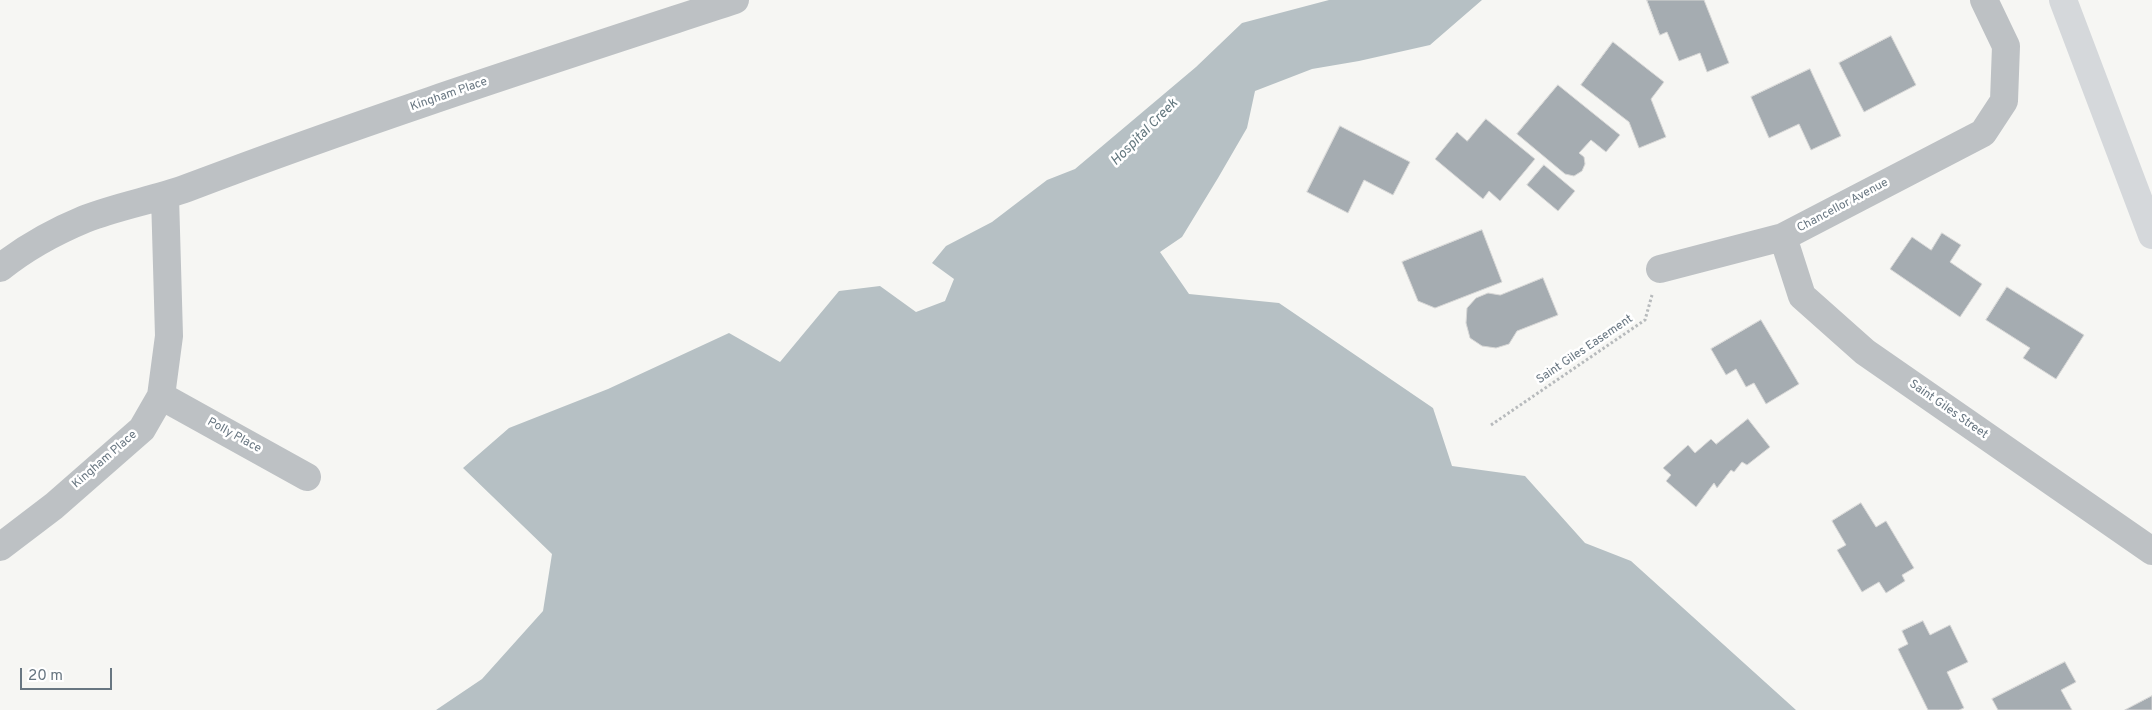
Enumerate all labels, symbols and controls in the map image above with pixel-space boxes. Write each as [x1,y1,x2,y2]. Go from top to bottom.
street label: Kingham Place [409,75,489,115]
water label: Hospital Creek [1108,96,1182,170]
street label: Chancellor Avenue [1795,176,1891,236]
street label: Saint Giles Easement [1534,312,1636,388]
street label: Saint Giles Street [1906,378,1990,442]
street label: Polly Place [204,415,264,457]
street label: Kingham Place [70,428,140,492]
scale bar [22,658,115,690]
text: 20 m [28,667,63,686]

